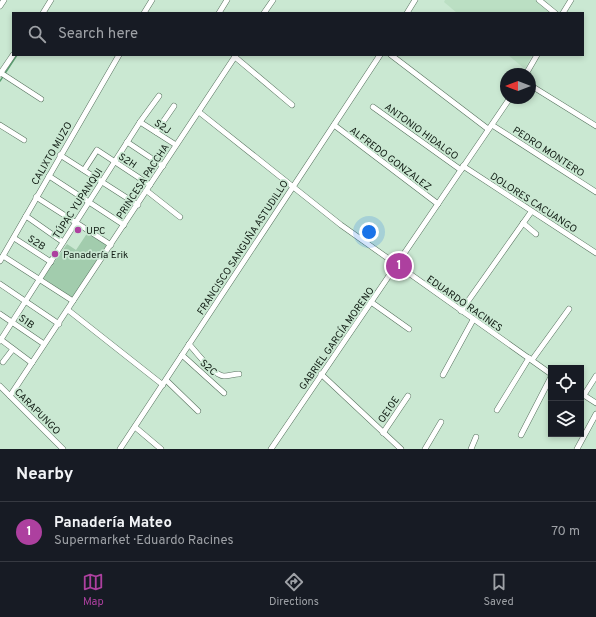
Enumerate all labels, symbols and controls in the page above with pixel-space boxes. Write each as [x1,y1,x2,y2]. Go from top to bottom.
search box [12,12,584,56]
icon: search [26,23,48,45]
text: Search here [58,25,138,44]
north arrow [500,68,536,104]
street label: ANTONIO HIDALGO [382,101,461,163]
street label: S2J [151,117,173,138]
street label: CALIXTO MUZO [29,120,76,188]
street label: ALFREDO GONZALEZ [347,124,434,194]
street label: PEDRO MONTERO [510,124,587,180]
street label: PRINCESA PACCHA [114,141,173,222]
street label: S2H [116,151,139,172]
street label: TÚPAC YUPANQUI [50,166,106,242]
street label: DOLORES CACUANGO [487,170,579,236]
street label: FRANCISCO SANGUÑA ASTUDILLO [195,178,292,318]
your location [359,222,379,242]
marker: UPC [73,225,83,235]
place label: UPC [86,225,106,238]
street label: S2B [25,233,48,254]
marker: Panadería Erik [50,249,60,259]
place label: Panadería Erik [63,249,128,262]
pin: 1 [386,251,412,281]
street label: EDUARDO RACINES [424,273,505,335]
street label: GABRIEL GARCÍA MORENO [297,285,378,393]
street label: S1B [16,312,37,332]
street label: S2C [197,357,219,379]
map controls [548,365,584,437]
button: locate [548,365,584,401]
street label: CARAPUNGO [11,386,63,438]
street label: OE10E [376,394,403,426]
button: layers [548,401,584,437]
text: Nearby [16,464,73,486]
text: Panadería Mateo [54,514,172,533]
text: 1 [26,524,32,540]
text: 70 m [551,524,580,540]
text: Supermarket · Eduardo Racines [54,533,234,549]
tab: Map [82,571,104,609]
tab: Directions [269,571,319,609]
tab: Saved [483,571,514,609]

